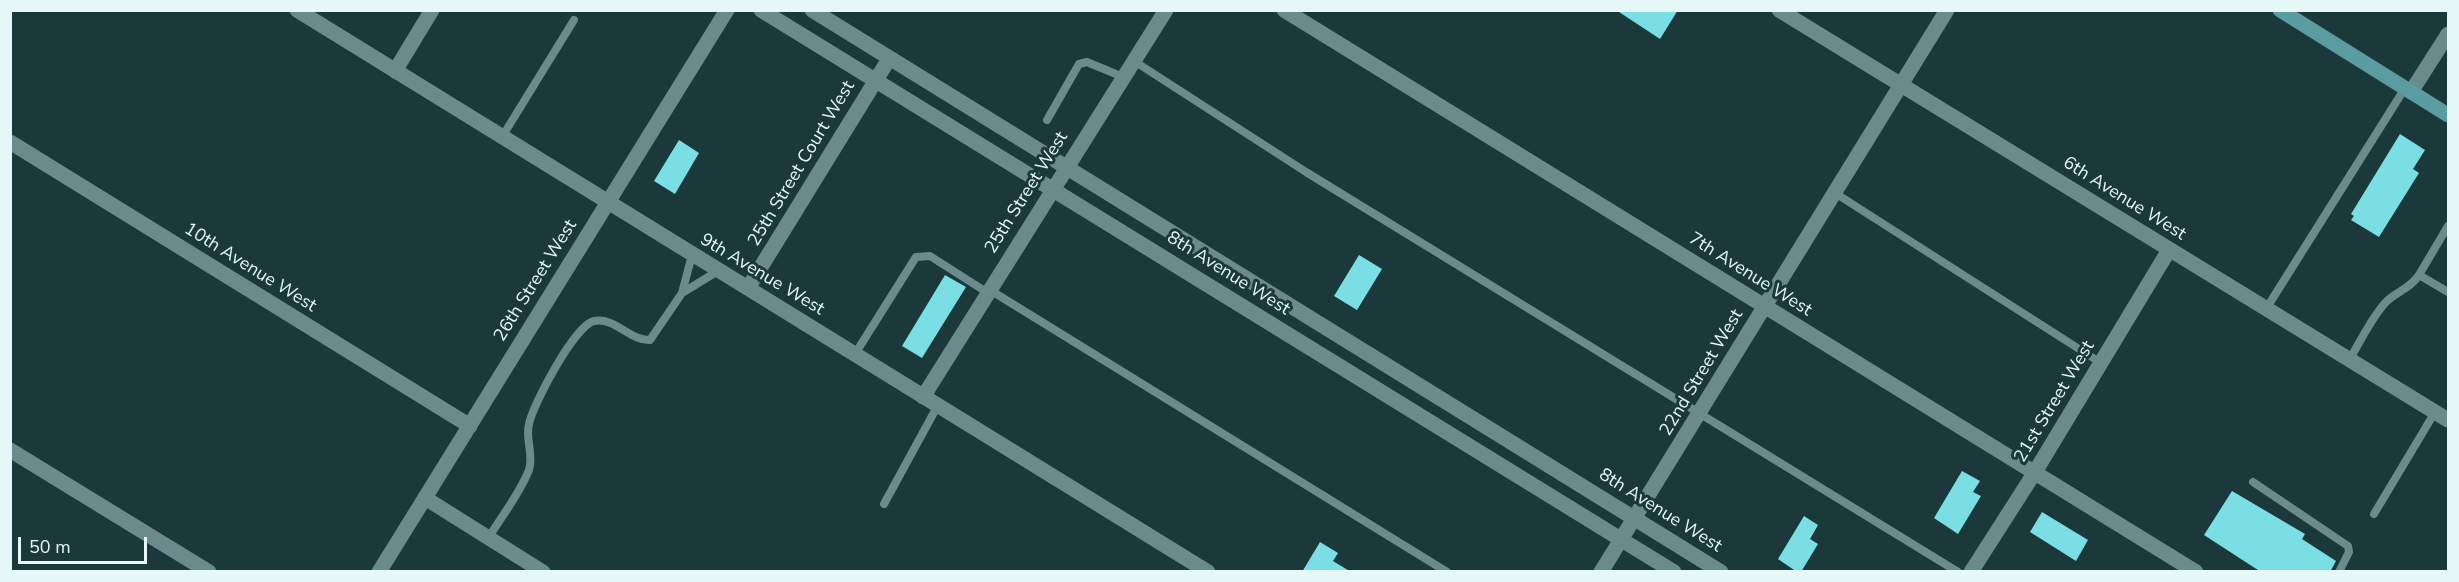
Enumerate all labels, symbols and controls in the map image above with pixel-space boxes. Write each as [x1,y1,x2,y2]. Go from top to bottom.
street label: 25th Street Court West [744,77,860,251]
street label: 25th Street West [981,128,1073,258]
street label: 6th Avenue West [2058,152,2190,246]
street label: 26th Street West [490,216,582,346]
street label: 10th Avenue West [180,219,320,317]
street label: 8th Avenue West [1162,227,1294,321]
street label: 7th Avenue West [1684,228,1816,322]
street label: 9th Avenue West [696,229,828,321]
street label: 22nd Street West [1656,306,1748,440]
street label: 21st Street West [2010,337,2100,467]
street label: 8th Avenue West [1594,464,1726,558]
scale bar [21,525,150,563]
text: 50 m [29,535,71,559]

